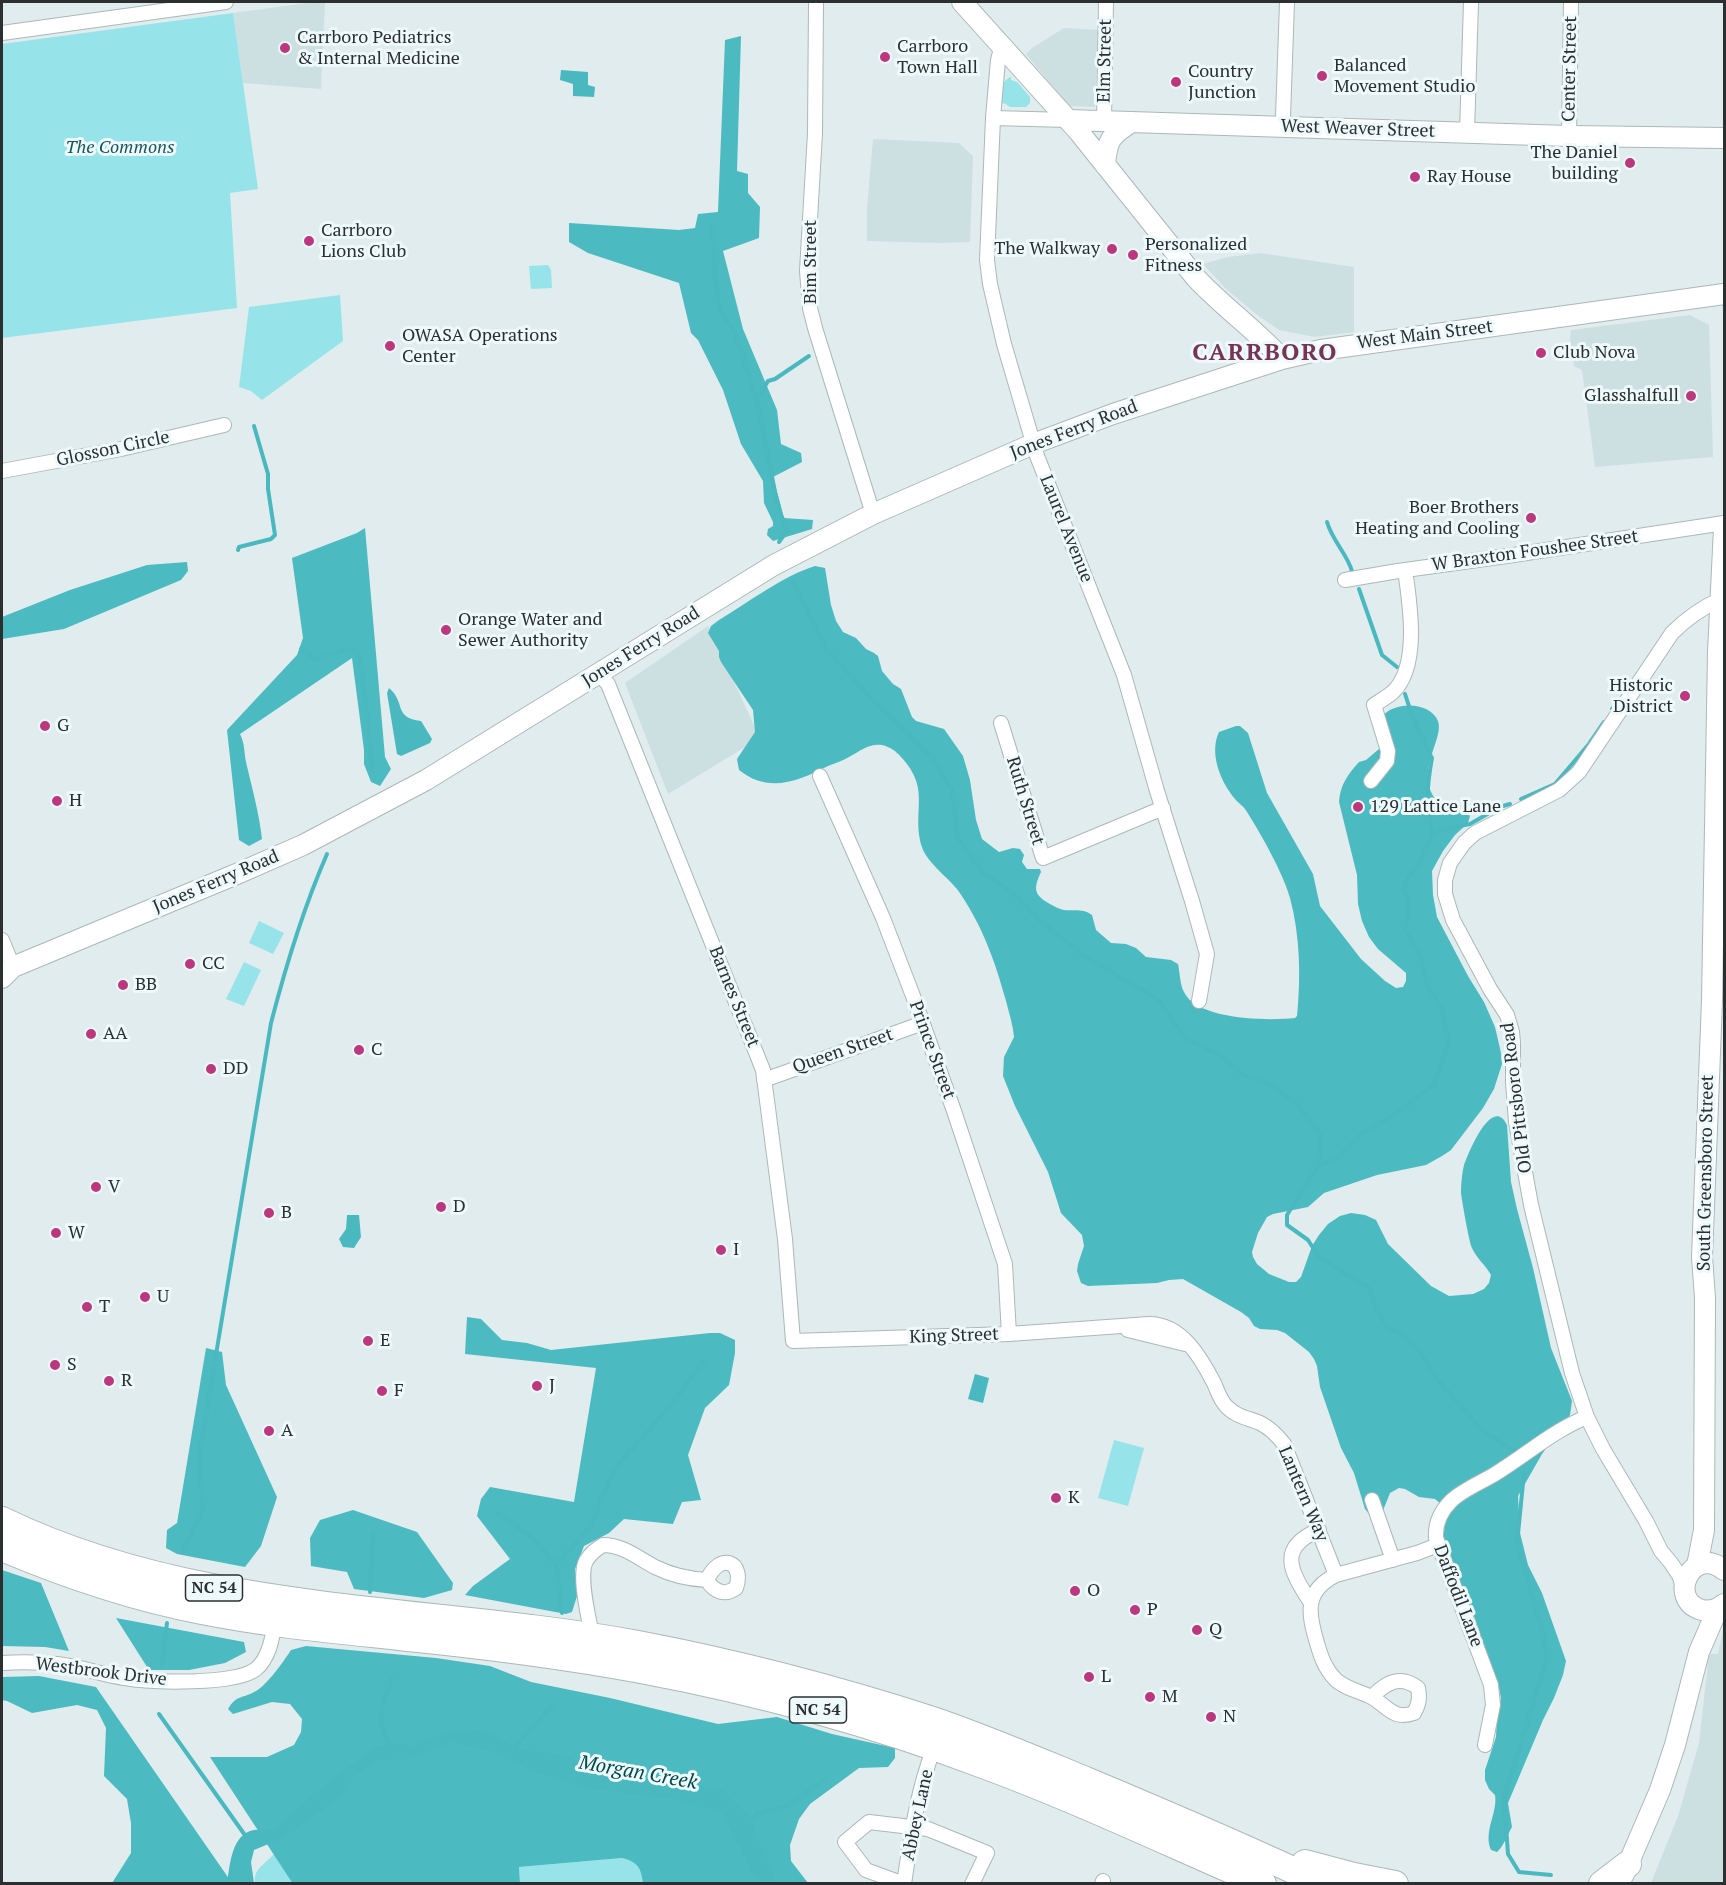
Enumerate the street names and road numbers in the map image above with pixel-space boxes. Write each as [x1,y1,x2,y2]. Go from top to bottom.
street label: Center Street [1558,16,1582,122]
street label: Elm Street [1093,19,1117,103]
street label: West Weaver Street [1280,116,1436,142]
street label: Bim Street [800,220,822,304]
street label: West Main Street [1356,316,1494,354]
street label: Jones Ferry Road [1007,396,1141,464]
street label: Glosson Circle [54,426,172,472]
street label: Laurel Avenue [1035,472,1097,586]
street label: W Braxton Foushee Street [1430,526,1640,576]
street label: Jones Ferry Road [578,602,704,692]
street label: Ruth Street [1001,754,1049,848]
street label: Jones Ferry Road [150,846,282,918]
street label: Barnes Street [704,943,764,1051]
street label: Prince Street [904,998,960,1102]
street label: Old Pittsboro Road [1497,1021,1537,1175]
street label: Queen Street [790,1024,896,1078]
street label: South Greensboro Street [1693,1075,1719,1271]
street label: King Street [909,1324,999,1348]
street label: Lantern Way [1273,1443,1333,1545]
street label: Daffodil Lane [1429,1542,1487,1650]
road number: NC 54 [186,1575,242,1601]
street label: Westbrook Drive [34,1653,168,1691]
road number: NC 54 [790,1697,846,1723]
street label: Abbey Lane [898,1767,938,1863]

